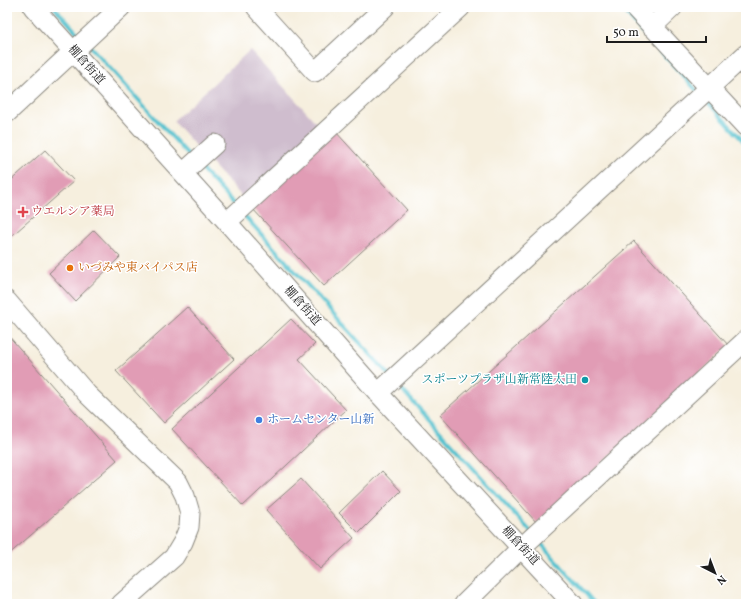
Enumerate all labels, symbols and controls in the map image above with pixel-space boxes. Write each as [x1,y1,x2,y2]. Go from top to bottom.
scale bar [607,18,706,44]
text: 50 m [613,25,639,41]
street label: 棚倉街道 [64,42,108,88]
place label: ウエルシア薬局 [31,204,115,220]
marker: ウエルシア薬局 [18,207,28,217]
place label: いづみや東バイパス店 [78,260,198,276]
marker: いづみや東バイパス店 [65,263,75,273]
street label: 棚倉街道 [280,283,324,329]
place label: スポーツプラザ山新常陸太田 [421,372,577,388]
marker: スポーツプラザ山新常陸太田 [580,375,590,385]
place label: ホームセンター山新 [267,412,375,428]
marker: ホームセンター山新 [254,415,264,425]
street label: 棚倉街道 [498,523,542,569]
north arrow [695,553,735,593]
text: N [713,571,729,588]

